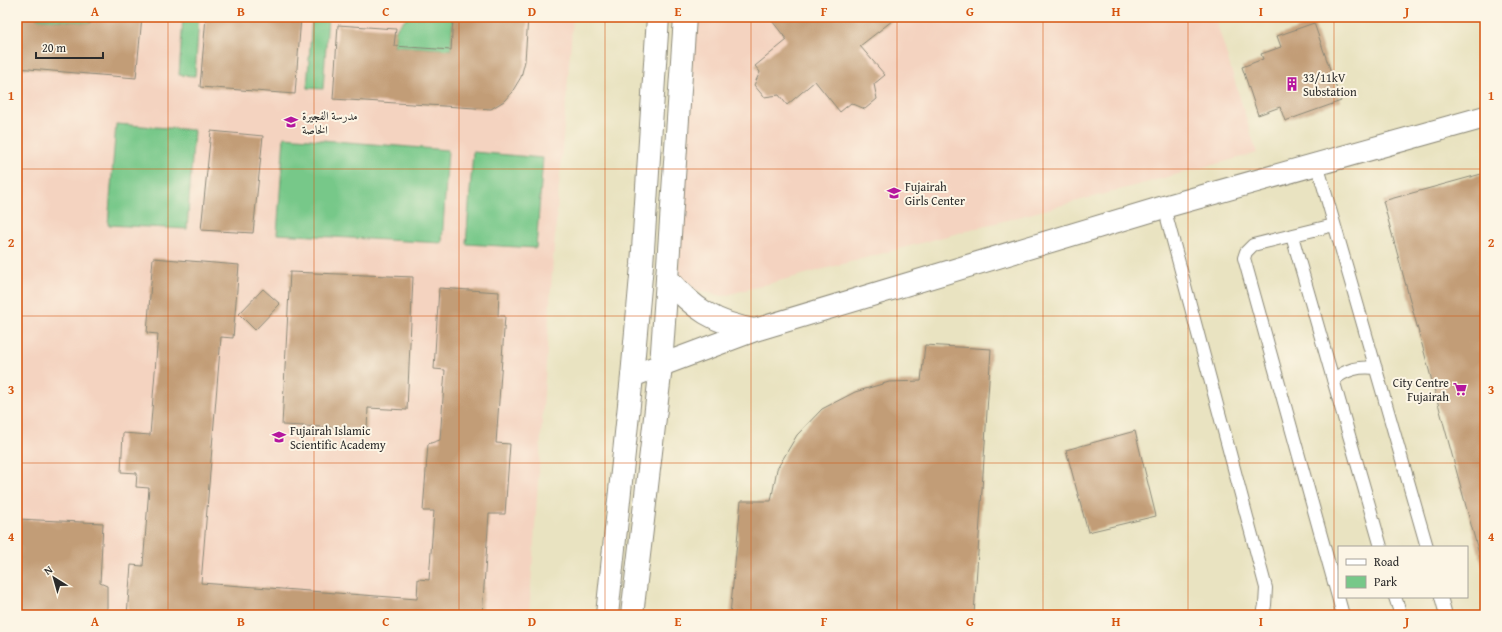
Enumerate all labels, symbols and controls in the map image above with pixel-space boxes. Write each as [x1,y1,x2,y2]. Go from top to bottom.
text: A [91,2,100,21]
text: B [237,2,245,21]
text: C [382,2,390,21]
text: D [528,2,536,21]
text: E [675,2,682,21]
text: F [821,2,828,21]
text: G [966,2,974,21]
text: H [1111,2,1121,21]
text: I [1259,2,1263,21]
text: J [1403,2,1410,21]
scale bar [36,34,103,60]
text: 20 m [42,39,66,56]
place label: 33/11kV Substation [1303,69,1357,100]
building icon: 33/11kV Substation [1284,76,1300,92]
text: 1 [8,86,14,105]
text: 1 [1488,86,1494,105]
place label: مدرسة الفجيرة الخاصة [302,107,358,138]
school or university icon: مدرسة الفجيرة الخاصة [283,114,299,130]
place label: Fujairah Girls Center [905,178,965,209]
school or university icon: Fujairah Girls Center [886,185,902,201]
text: 2 [8,233,15,252]
text: 2 [1488,233,1495,252]
place label: City Centre Fujairah [1393,374,1449,405]
text: 3 [8,380,14,399]
text: 3 [1488,380,1494,399]
supermarket icon: City Centre Fujairah [1452,381,1468,397]
place label: Fujairah Islamic Scientific Academy [290,422,386,453]
school or university icon: Fujairah Islamic Scientific Academy [271,429,287,445]
text: 4 [8,527,15,546]
text: 4 [1488,527,1495,546]
legend [1338,546,1468,598]
text: Road [1374,553,1400,570]
north arrow [34,558,74,598]
text: N [40,561,56,579]
text: Park [1374,573,1398,590]
text: A [91,612,100,631]
text: B [237,612,245,631]
text: C [382,612,390,631]
text: D [528,612,536,631]
text: E [675,612,682,631]
text: F [821,612,828,631]
text: G [966,612,974,631]
text: H [1111,612,1121,631]
text: I [1259,612,1263,631]
text: J [1403,612,1410,631]

